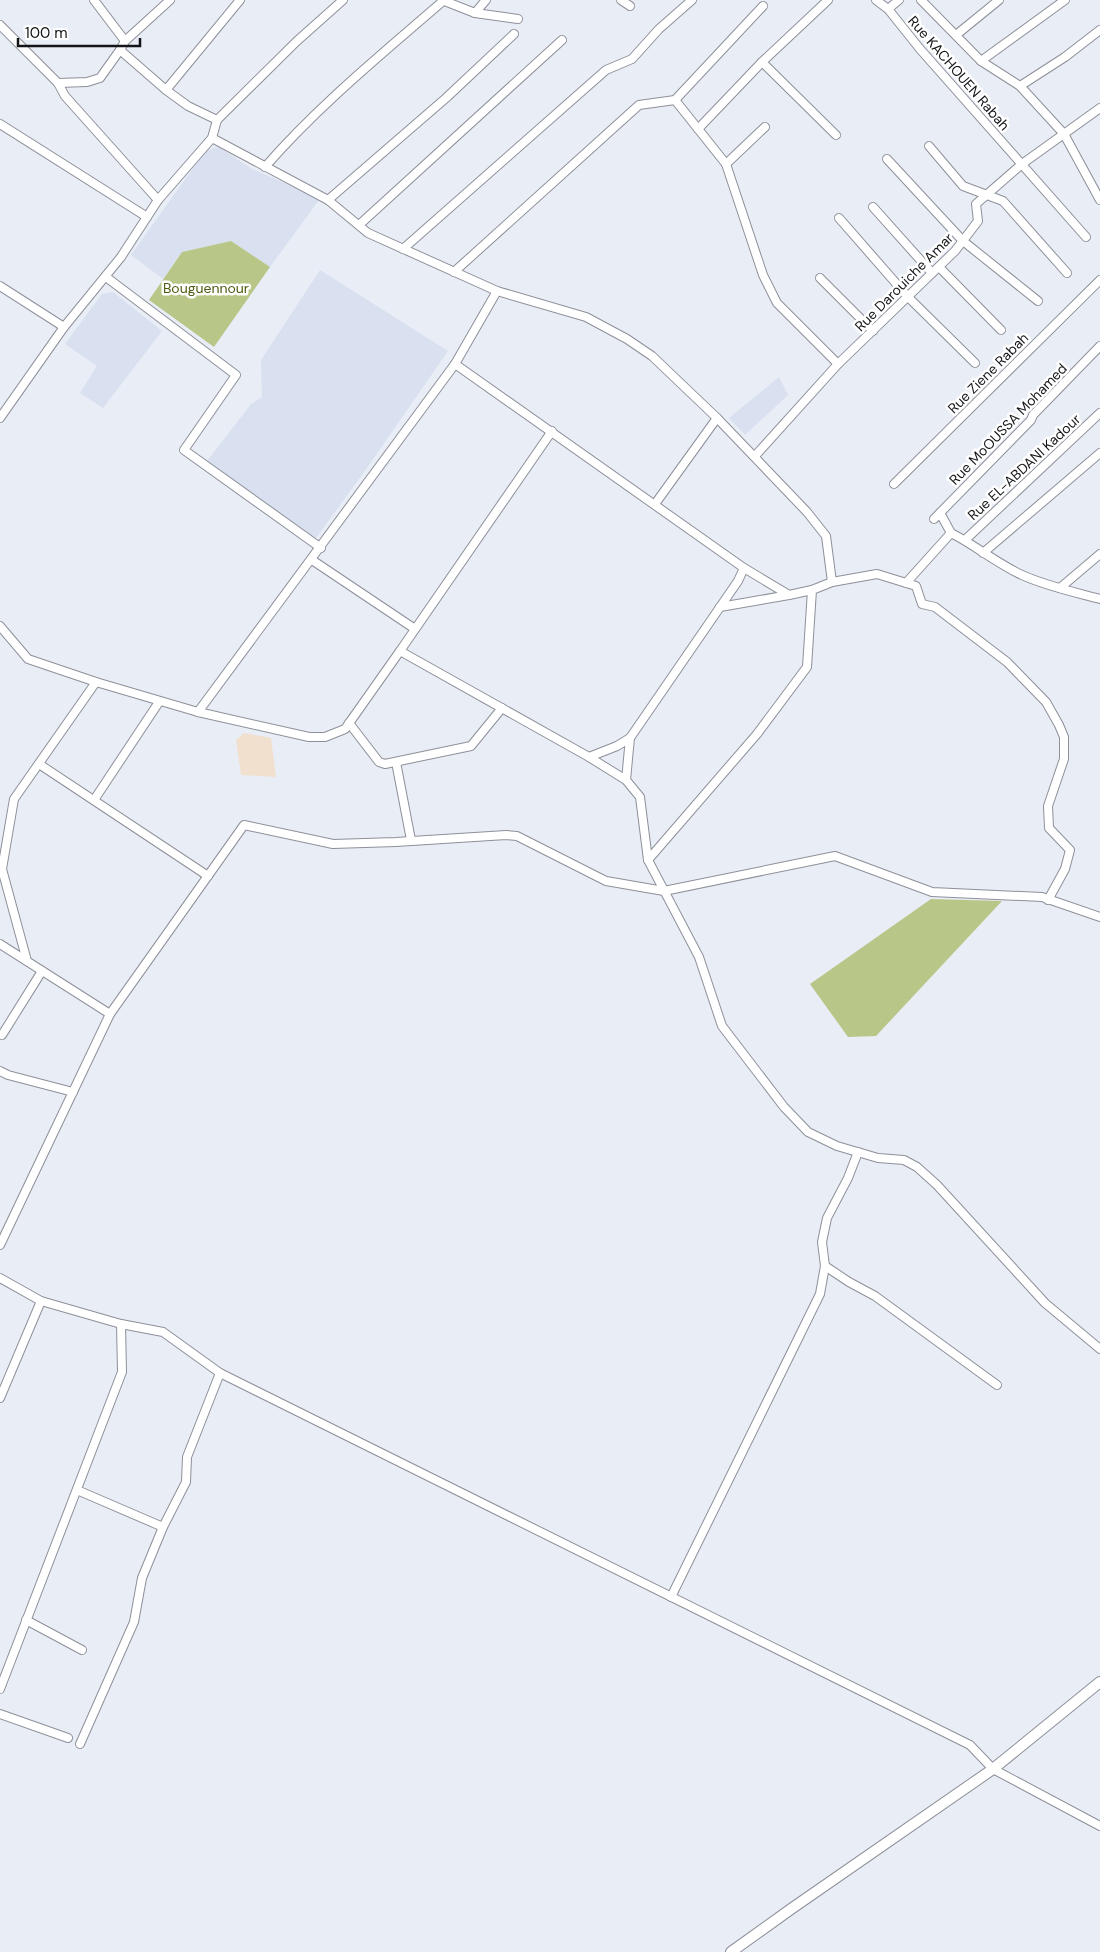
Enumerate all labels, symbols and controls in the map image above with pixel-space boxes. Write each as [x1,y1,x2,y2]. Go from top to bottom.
street label: Rue KACHOUEN Rabah [904,12,1014,134]
scale bar [18,15,140,47]
text: 100 m [25,23,68,43]
street label: Rue Darouiche Amar [851,229,957,335]
park label: Bouguennour [163,279,249,297]
street label: Rue Ziene Rabah [944,329,1032,417]
street label: Rue MoOUSSA Mohamed [945,359,1071,489]
street label: Rue EL-ABDANI Kadour [964,410,1084,524]

